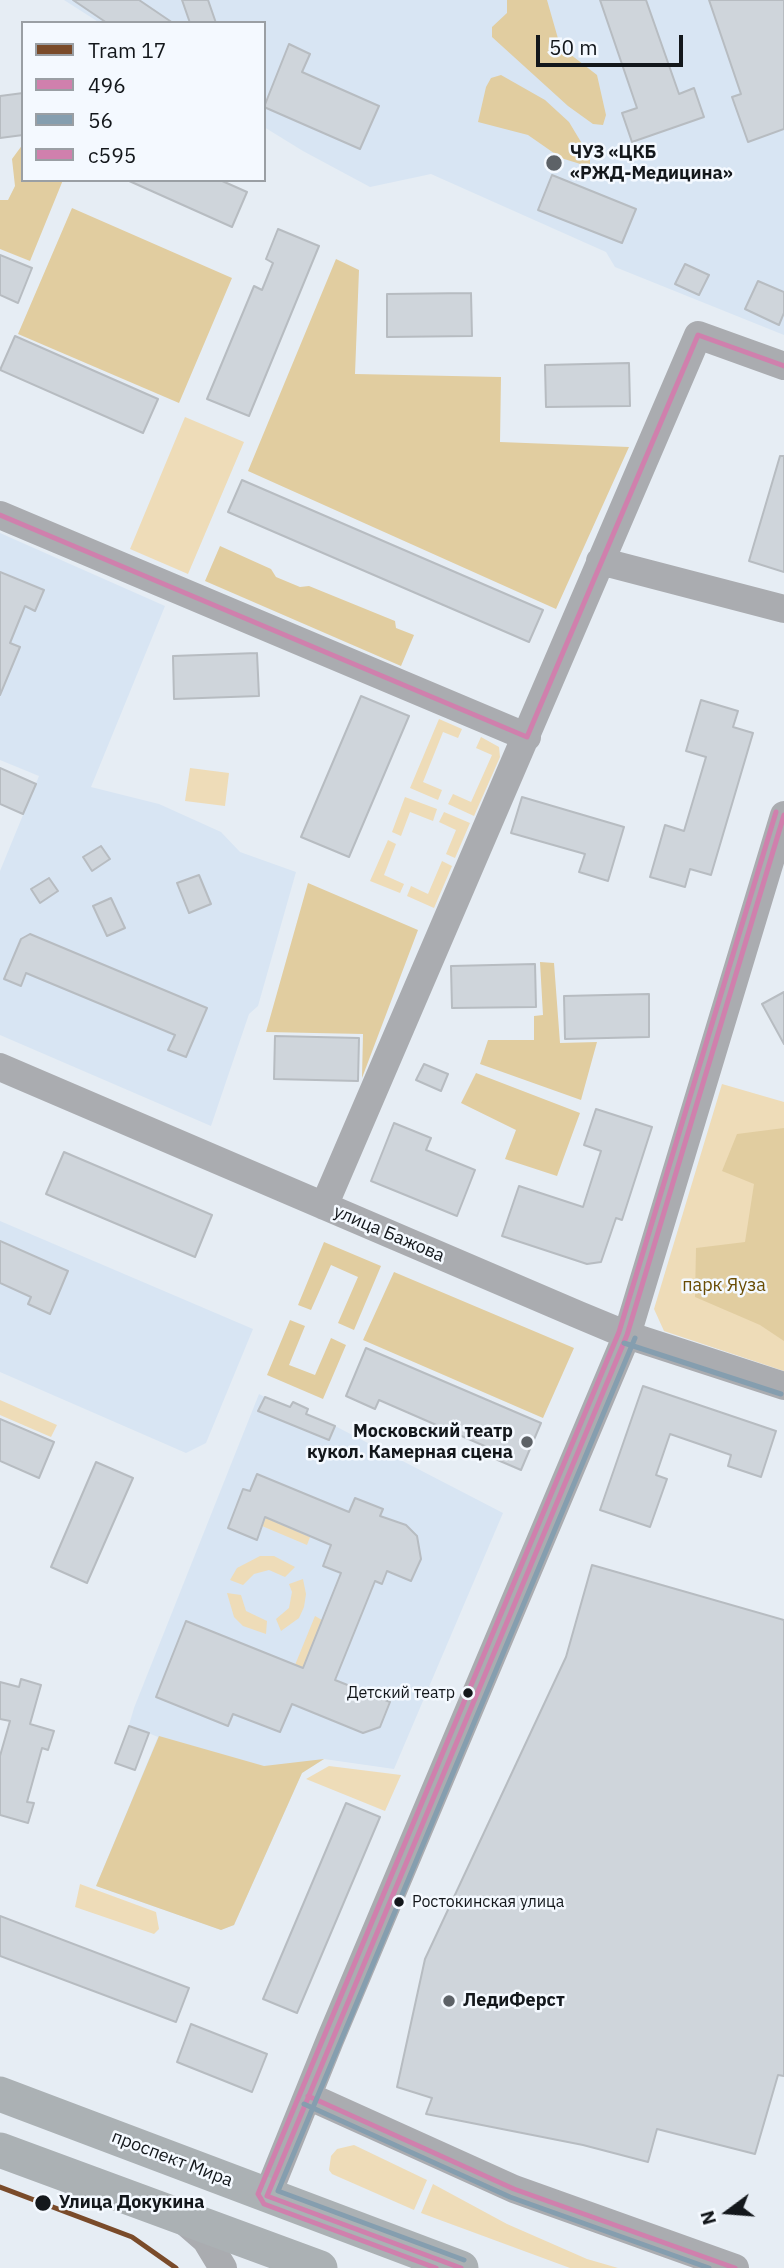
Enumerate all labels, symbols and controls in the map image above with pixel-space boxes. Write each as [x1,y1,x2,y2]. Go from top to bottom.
legend [21,21,266,182]
scale bar [539,21,686,65]
text: 50 m [549,33,598,61]
text: Tram 17 [88,36,166,64]
text: 496 [88,71,126,99]
text: 56 [88,106,113,134]
text: с595 [88,141,136,169]
place label: ЧУЗ «ЦКБ «РЖД-Медицина» [570,142,733,184]
marker: ЧУЗ «ЦКБ «РЖД-Медицина» [544,153,564,173]
street label: улица Бажова [330,1201,448,1267]
park label: парк Яуза [682,1275,766,1297]
place label: Московский театр кукол. Камерная сцена [307,1421,513,1464]
marker: Московский театр кукол. Камерная сцена [519,1434,535,1450]
place label: Детский театр [347,1683,455,1703]
marker: Детский театр [461,1686,475,1700]
place label: Ростокинская улица [412,1892,564,1912]
marker: Ростокинская улица [392,1895,406,1909]
place label: ЛедиФерст [463,1990,565,2012]
marker: ЛедиФерст [441,1993,457,2009]
street label: проспект Мира [108,2126,236,2192]
north arrow [693,2177,763,2247]
place label: Улица Докукина [59,2192,205,2214]
marker: Улица Докукина [33,2193,53,2213]
text: N [694,2208,721,2228]

